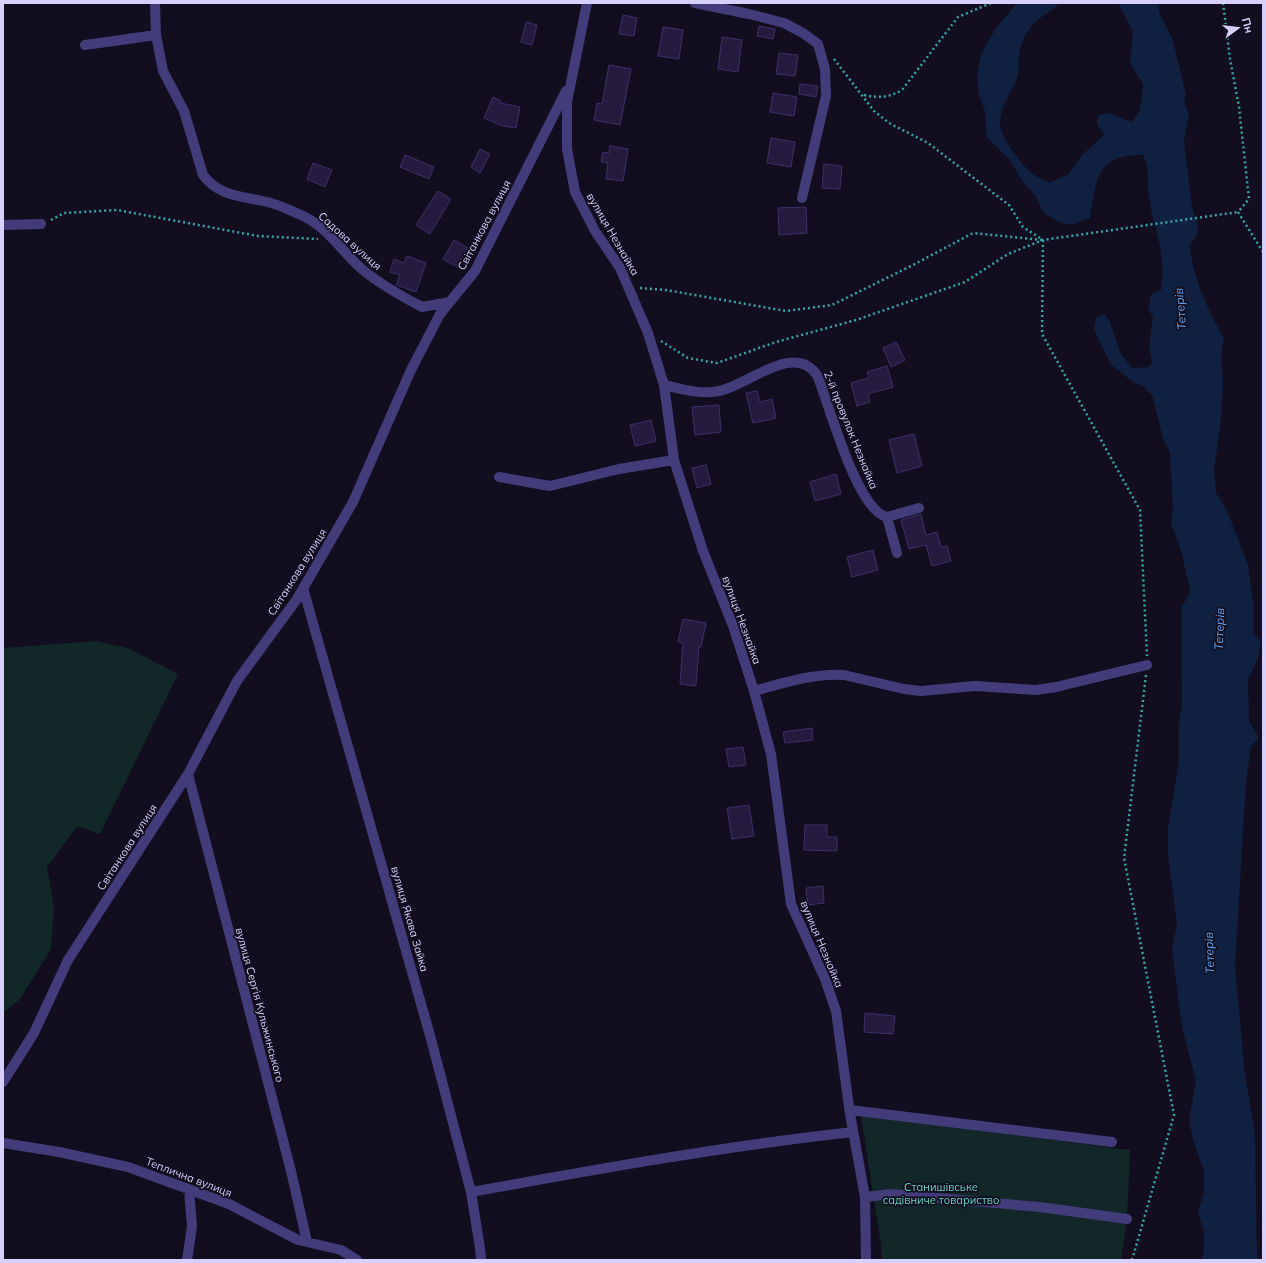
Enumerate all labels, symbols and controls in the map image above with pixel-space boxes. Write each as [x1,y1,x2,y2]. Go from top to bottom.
north arrow [1218,8,1258,48]
text: Пн [1239,16,1256,35]
street label: Світанкова вулиця [454,177,514,273]
street label: вулиця Незнайка [584,190,642,278]
street label: Садова вулиця [315,209,385,273]
water label: Тетерів [1171,287,1189,331]
street label: 2-й провулок Незнайка [821,369,881,491]
street label: Світанкова вулиця [265,526,329,618]
street label: вулиця Незнайка [720,574,764,666]
water label: Тетерів [1211,607,1227,650]
street label: Світанкова вулиця [94,801,160,893]
street label: вулиця Якова Зайка [388,865,432,973]
street label: вулиця Незнайка [797,898,847,990]
street label: вулиця Сергія Кульжинського [233,926,287,1084]
water label: Тетерів [1201,931,1217,974]
street label: Теплична вулиця [144,1154,234,1200]
park label: Станишівське садівниче товариство [883,1180,999,1207]

